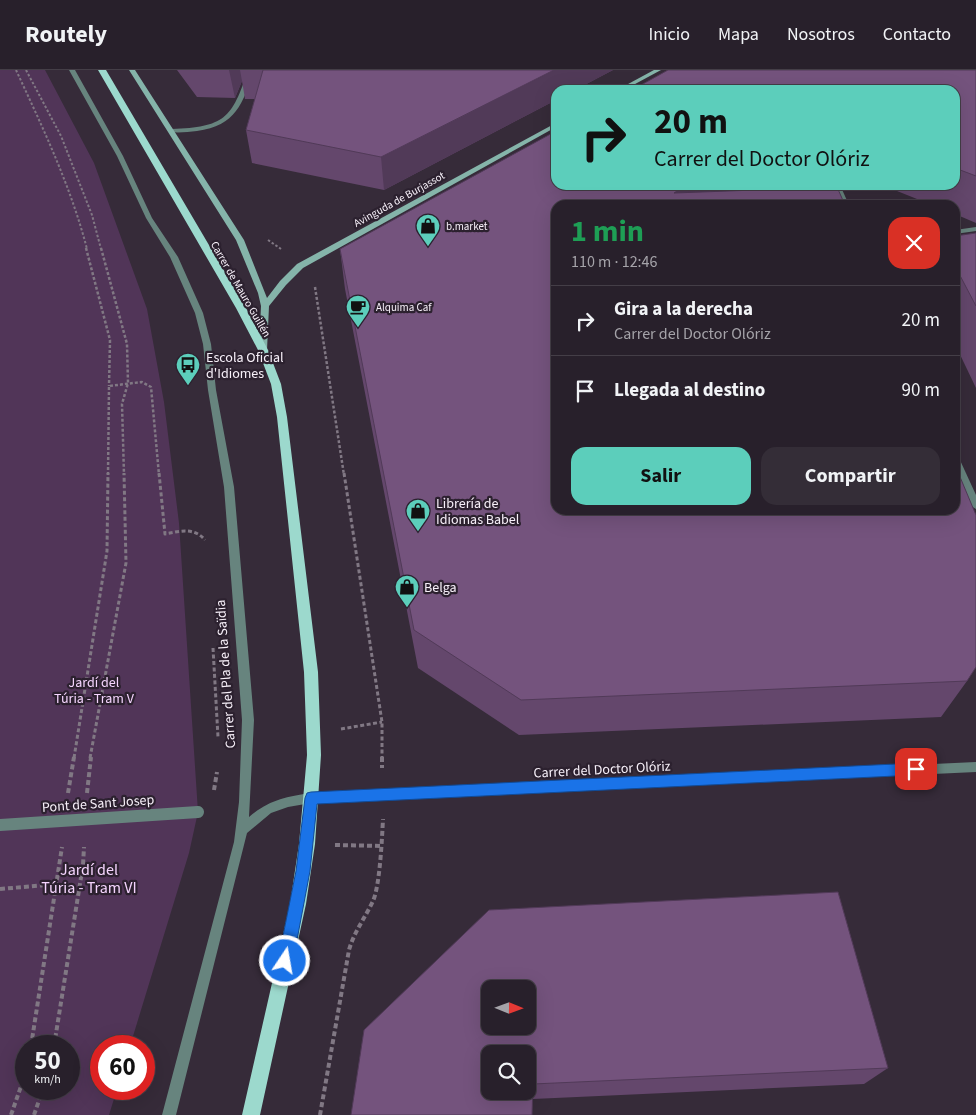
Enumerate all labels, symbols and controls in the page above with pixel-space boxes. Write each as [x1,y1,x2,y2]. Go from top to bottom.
text: Routely [25,17,107,52]
text: Inicio [649,22,690,47]
text: Mapa [718,22,759,47]
text: Nosotros [787,22,855,47]
text: Contacto [883,22,951,47]
text: 20 m [654,97,728,147]
icon: right [571,105,636,170]
text: Carrer del Doctor Olóriz [654,143,870,175]
street label: Avinguda de Burjassot [351,168,448,231]
text: 1 min [571,210,644,253]
shop icon: b.market [415,213,441,247]
button: close [888,217,940,269]
place label: b.market [446,219,488,234]
street label: Carrer de Mauro Guillén [207,238,274,340]
text: 110 m · 12:46 [571,251,658,273]
cafe icon: Alquima Caf [345,294,371,328]
text: Gira a la derecha [614,296,753,323]
place label: Alquima Caf [376,300,432,315]
icon: right [571,307,599,335]
text: 20 m [902,307,940,334]
text: Carrer del Doctor Olóriz [614,323,771,345]
place label: Escola Oficial d'Idiomes [206,348,284,384]
bus stop icon: Escola Oficial d'Idiomes [175,352,201,386]
icon: arrive [571,377,599,405]
text: Llegada al destino [614,377,765,404]
text: 90 m [902,377,940,404]
button: Salir [571,447,751,505]
button: Compartir [761,447,940,505]
place label: Librería de Idiomas Babel [436,494,520,530]
shop icon: Librería de Idiomas Babel [405,498,431,532]
shop icon: Belga [394,574,420,608]
place label: Belga [424,578,457,598]
street label: Carrer del Pla de la Saïdia [211,599,241,749]
park label: Jardí del Túria - Tram V [54,673,135,709]
pin [895,748,937,790]
icon: arrive [902,755,930,783]
street label: Carrer del Doctor Olóriz [533,756,671,784]
street label: Pont de Sant Josep [41,790,155,818]
park label: Jardí del Túria - Tram VI [41,859,137,899]
position arrow [258,934,310,986]
north arrow [481,980,536,1035]
map controls [481,980,536,1100]
speed limit sign: 60 [90,1035,155,1100]
text: 50 [34,1043,61,1079]
button: search [481,1045,536,1100]
text: km/h [34,1071,61,1088]

